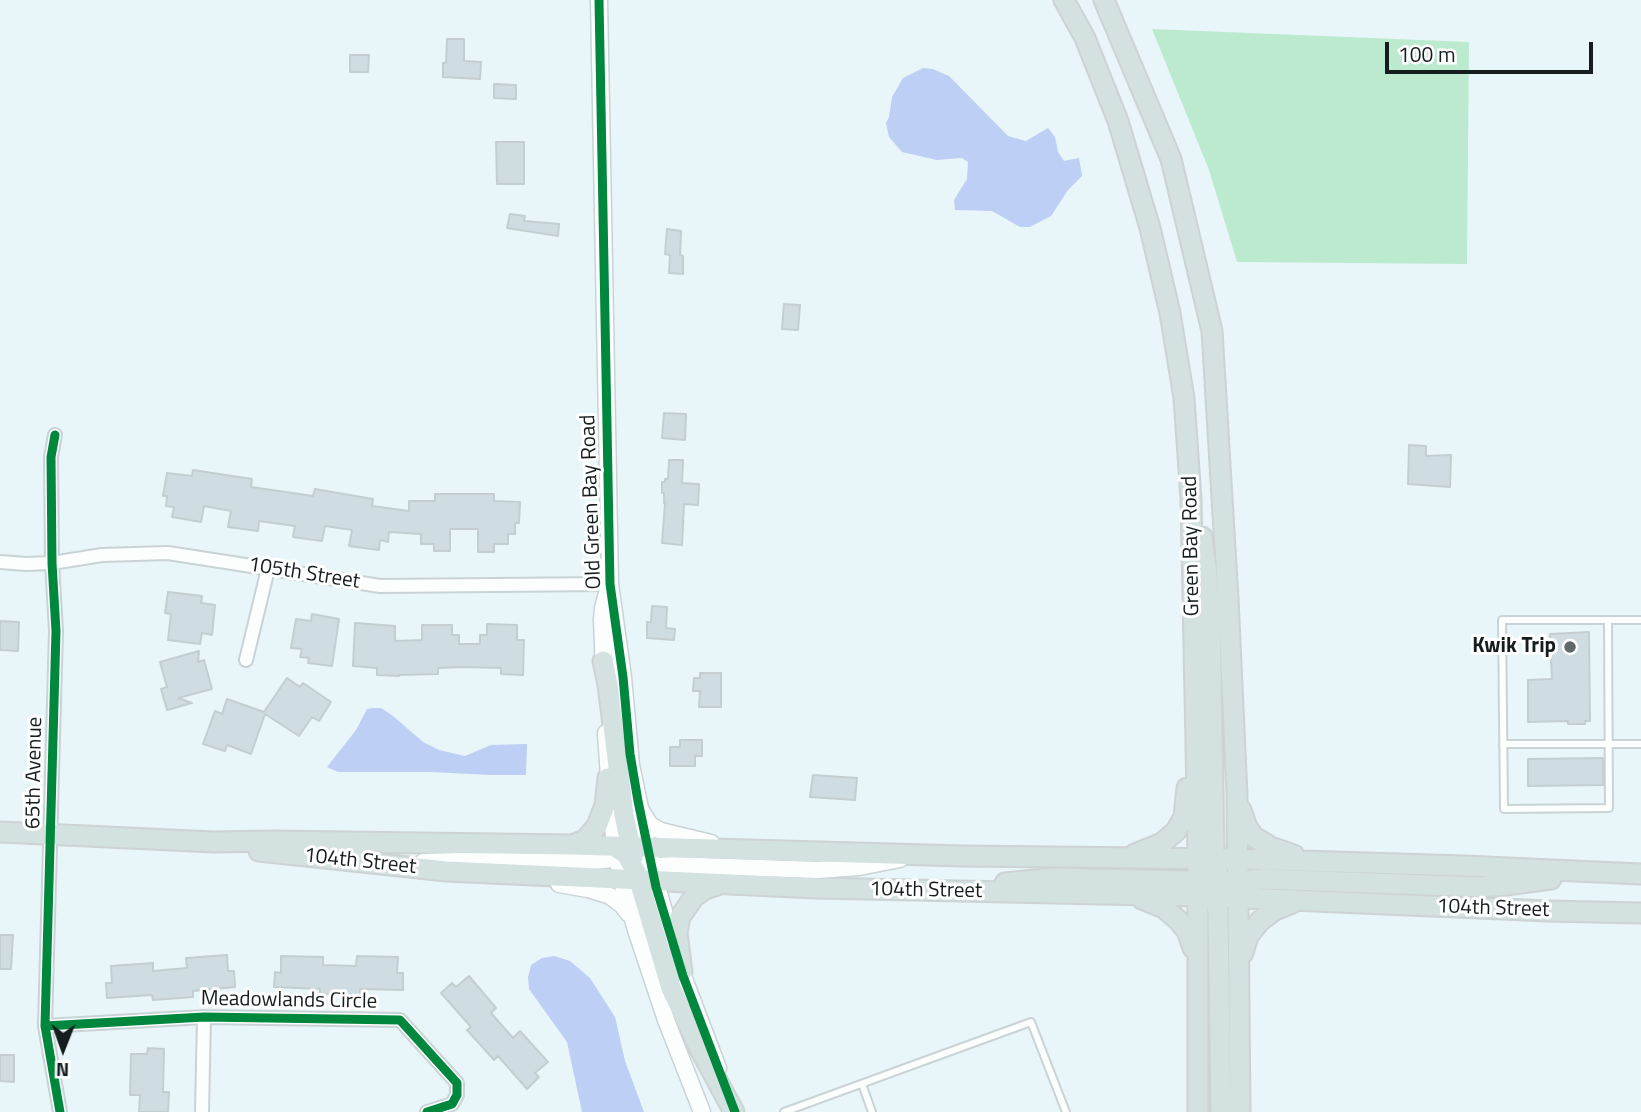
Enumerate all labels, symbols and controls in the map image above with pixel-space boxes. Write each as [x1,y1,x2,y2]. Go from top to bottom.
scale bar [1389,28,1597,72]
text: 100 m [1398,38,1455,70]
street label: Old Green Bay Road [576,414,608,590]
street label: Green Bay Road [1178,475,1206,617]
street label: 105th Street [246,553,362,595]
place label: Kwik Trip [1472,634,1556,660]
marker: Kwik Trip [1562,639,1578,655]
street label: 65th Avenue [21,717,49,829]
street label: 104th Street [303,844,417,880]
street label: 104th Street [869,877,983,905]
street label: 104th Street [1436,894,1550,924]
street label: Meadowlands Circle [200,987,378,1015]
north arrow [28,1014,98,1084]
text: N [56,1056,69,1085]

